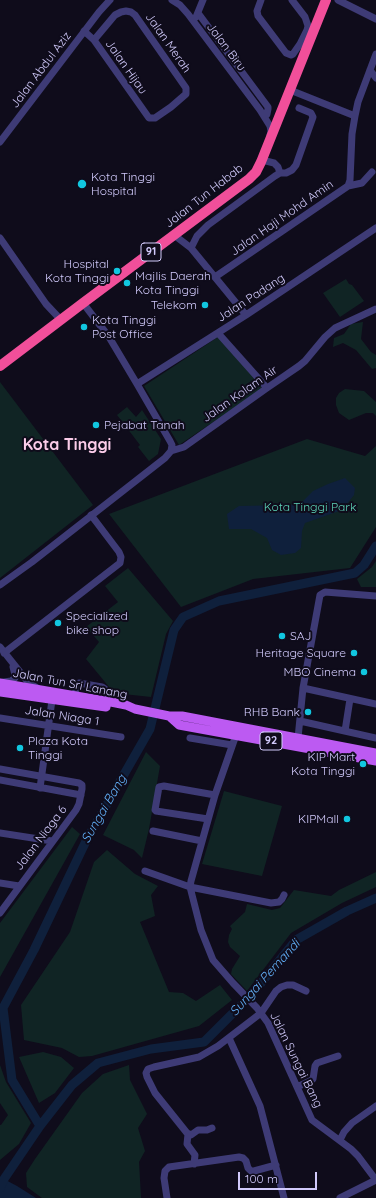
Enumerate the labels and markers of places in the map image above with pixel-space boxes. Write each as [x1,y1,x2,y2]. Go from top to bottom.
place label: Kota Tinggi Hospital [91,170,155,198]
marker: Kota Tinggi Hospital [76,178,88,190]
place label: Hospital Kota Tinggi [45,257,109,285]
marker: Hospital Kota Tinggi [112,266,122,276]
place label: Majlis Daerah Kota Tinggi [135,269,211,297]
marker: Majlis Daerah Kota Tinggi [122,278,132,288]
place label: Telekom [151,298,197,312]
marker: Telekom [200,300,210,310]
place label: Kota Tinggi Post Office [92,313,156,341]
marker: Kota Tinggi Post Office [79,322,89,332]
place label: Pejabat Tanah [104,418,185,432]
marker: Pejabat Tanah [91,420,101,430]
place label: Specialized bike shop [66,609,128,637]
marker: Specialized bike shop [53,618,63,628]
place label: SAJ [290,629,311,643]
marker: SAJ [277,631,287,641]
place label: Heritage Square [255,646,346,660]
marker: Heritage Square [349,648,359,658]
place label: MBO Cinema [283,665,356,679]
marker: MBO Cinema [359,667,369,677]
place label: RHB Bank [244,705,300,719]
marker: RHB Bank [303,707,313,717]
place label: Plaza Kota Tinggi [28,734,88,762]
marker: Plaza Kota Tinggi [15,743,25,753]
place label: KIP Mart Kota Tinggi [291,750,355,778]
marker: KIP Mart Kota Tinggi [358,759,368,769]
place label: KIPMall [298,812,339,826]
marker: KIPMall [342,814,352,824]

